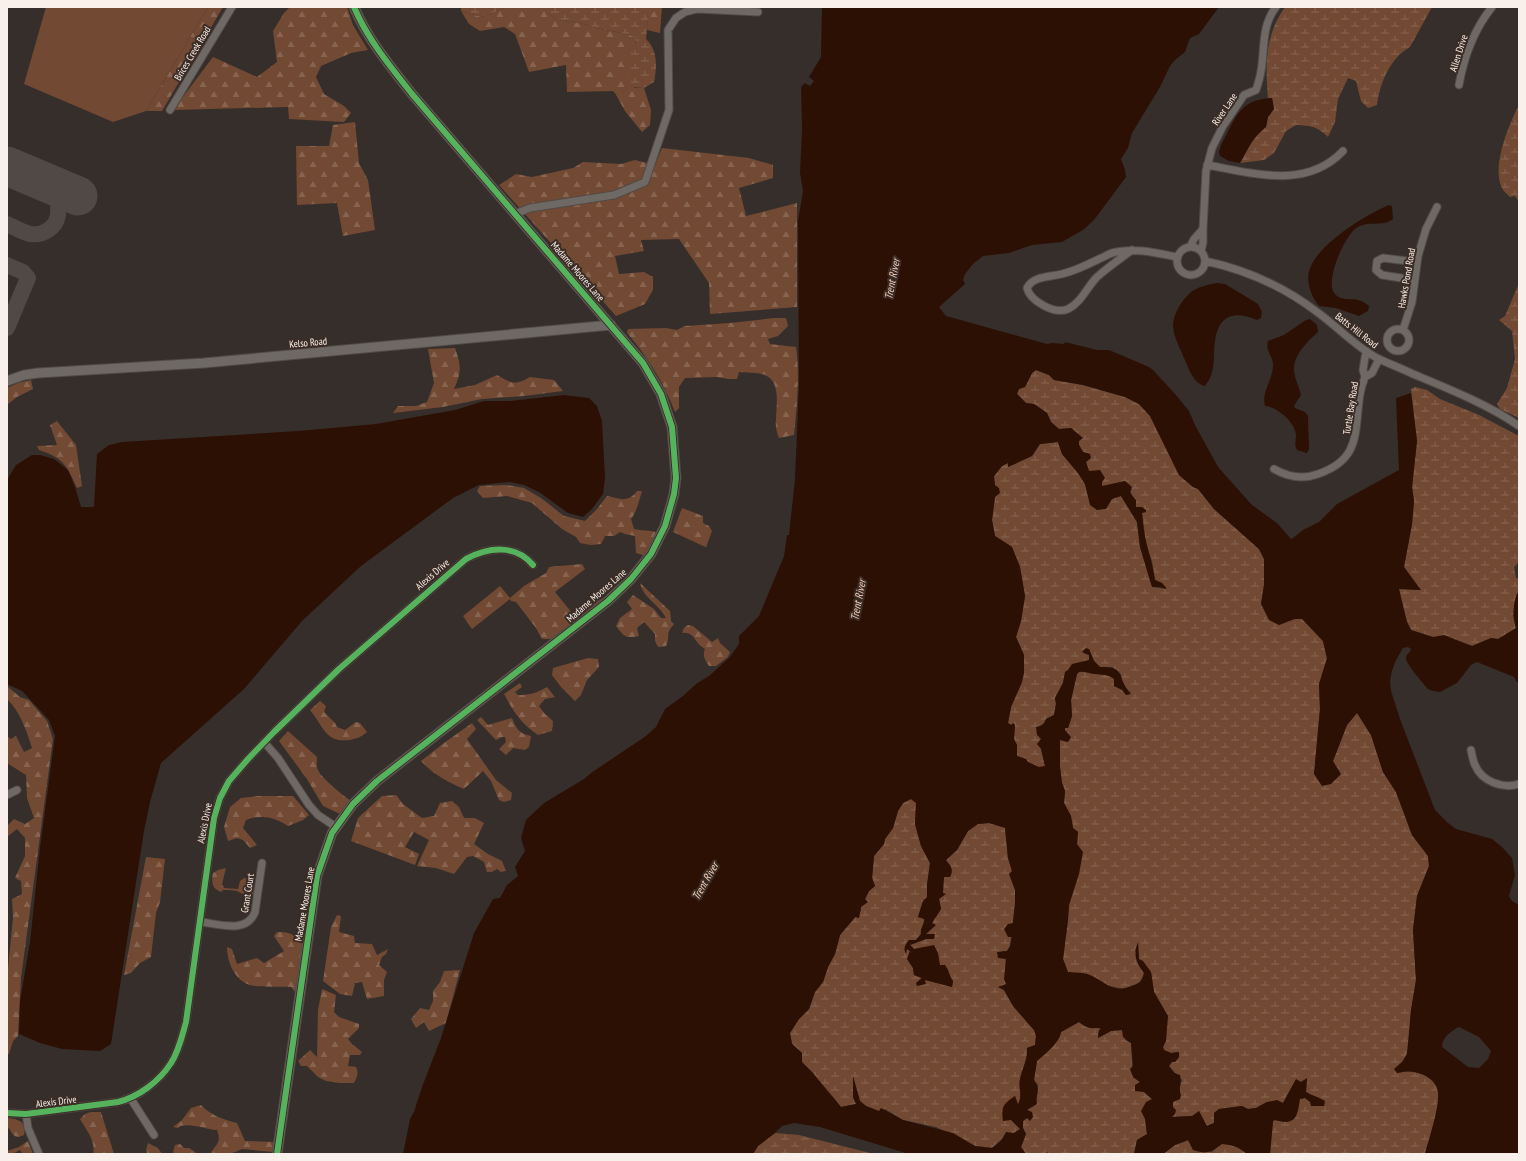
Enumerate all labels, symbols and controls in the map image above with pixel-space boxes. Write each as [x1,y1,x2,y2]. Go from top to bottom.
street label: Brices Creek Road [171,24,214,83]
street label: Allen Drive [1446,33,1471,73]
street label: River Lane [1209,91,1240,128]
street label: Madame Moores Lane [548,239,607,304]
street label: Hawks Pond Road [1395,247,1418,309]
water label: Trent River [881,255,903,301]
street label: Batts Hill Road [1333,310,1381,351]
street label: Kelso Road [289,334,327,351]
street label: Turtle Bay Road [1340,381,1361,436]
street label: Alexis Drive [413,556,452,593]
street label: Madame Moores Lane [564,566,629,625]
water label: Trent River [847,576,869,622]
street label: Alexis Drive [194,802,215,844]
water label: Trent River [689,858,722,902]
street label: Madame Moores Lane [292,866,317,942]
street label: Grant Court [238,872,257,914]
street label: Alexis Drive [35,1093,77,1110]

